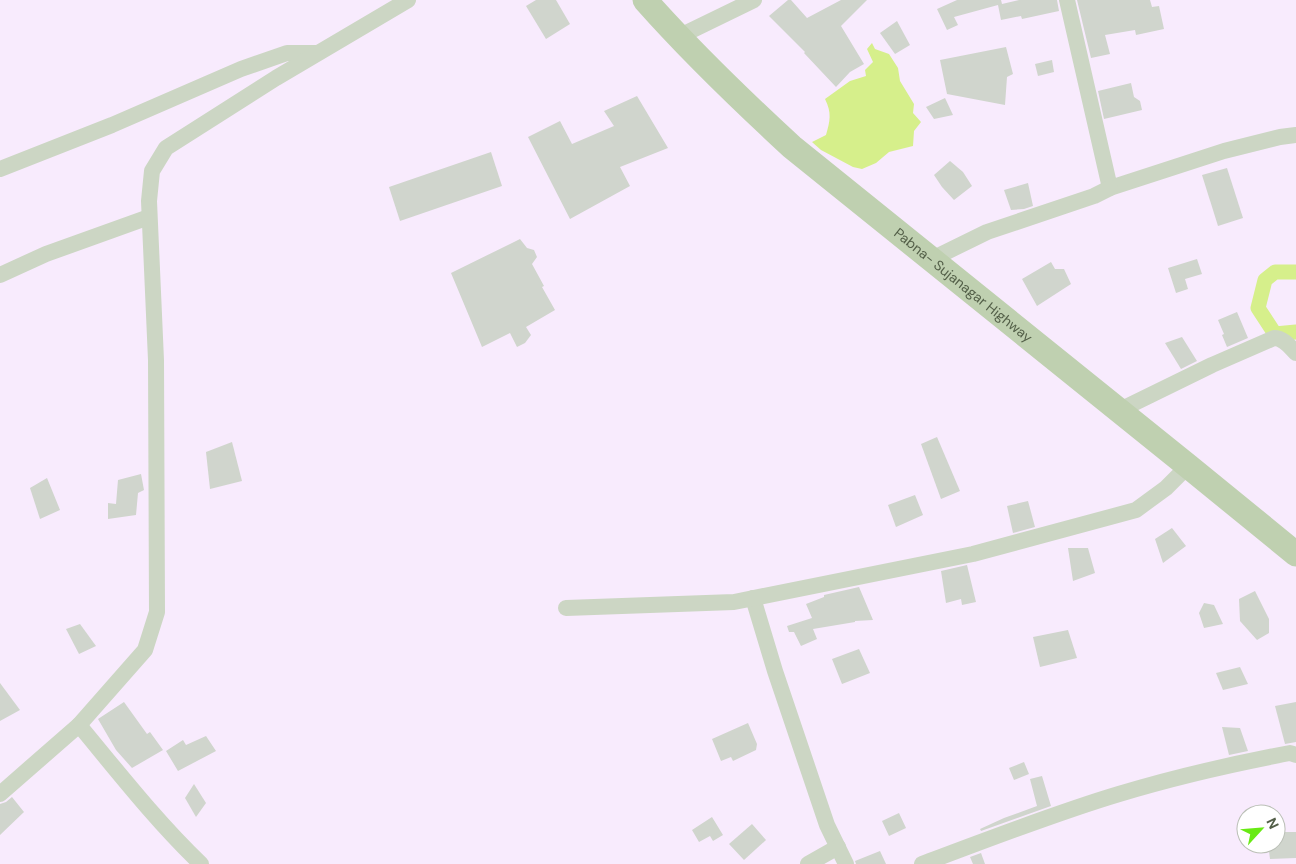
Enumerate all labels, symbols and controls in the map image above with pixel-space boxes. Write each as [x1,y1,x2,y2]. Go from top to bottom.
street label: Pabna- Sujanagar Highway [890,224,1036,346]
north arrow [1236,804,1286,854]
text: N [1262,815,1283,832]

